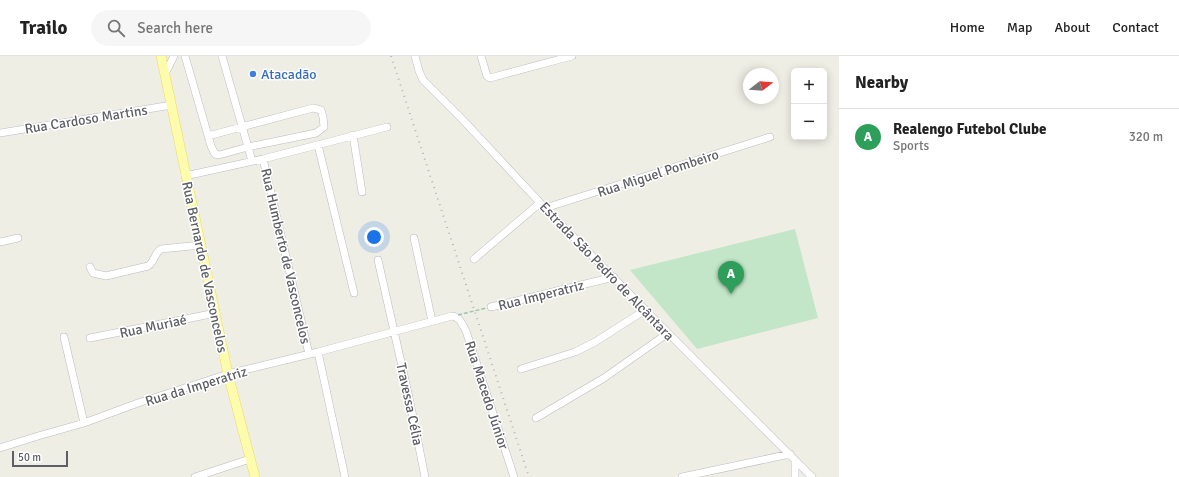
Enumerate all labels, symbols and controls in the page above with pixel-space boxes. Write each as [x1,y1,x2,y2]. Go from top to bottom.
search box [91,10,371,46]
text: Trailo [20,16,67,40]
icon: search [105,17,127,39]
text: Search here [137,19,213,37]
text: Home [950,19,985,36]
text: Map [1007,19,1032,36]
text: About [1054,19,1090,36]
text: Contact [1112,19,1159,36]
place label: Atacadão [261,66,317,83]
north arrow [743,68,779,104]
map controls [791,68,827,140]
button: + [791,68,827,104]
marker: Atacadão [248,69,258,79]
text: Nearby [855,72,908,93]
street label: Rua Cardoso Martins [24,101,149,138]
button: − [791,104,827,140]
text: Realengo Futebol Clube [893,120,1046,138]
text: A [864,129,872,145]
text: 320 m [1129,129,1163,145]
text: Sports [893,138,929,154]
street label: Rua Miguel Pombeiro [595,146,721,201]
street label: Rua Humberto de Vasconcelos [257,167,314,346]
street label: Rua Bernardo de Vasconcelos [178,180,231,354]
street label: Estrada São Pedro de Alcântara [536,198,678,344]
your location [364,227,384,247]
pin: A [718,261,744,294]
street label: Rua Imperatriz [496,277,586,314]
street label: Rua Muriaé [118,311,188,342]
street label: Rua Macedo Júnior [461,339,512,453]
street label: Travessa Célia [392,361,427,447]
street label: Rua da Imperatriz [143,363,249,410]
scale bar [12,449,68,468]
text: 50 m [18,451,41,464]

